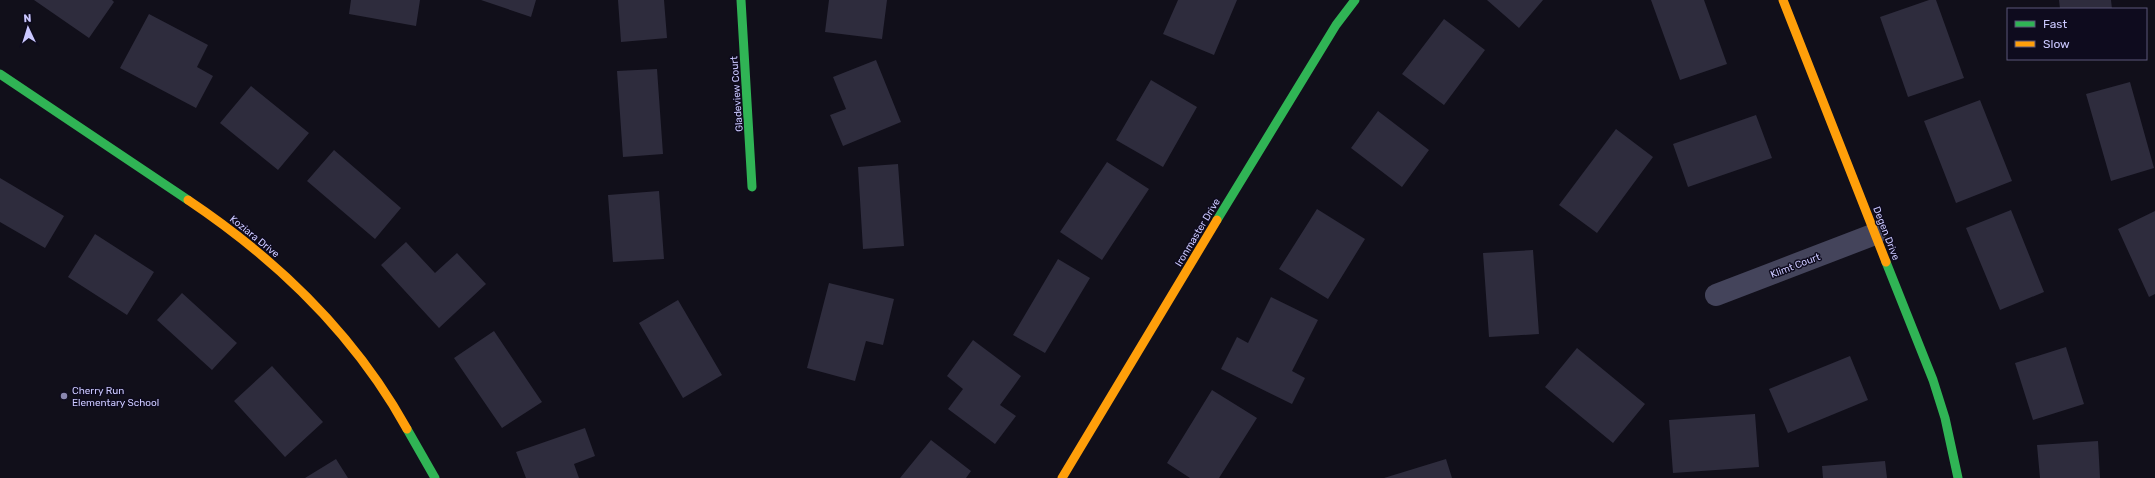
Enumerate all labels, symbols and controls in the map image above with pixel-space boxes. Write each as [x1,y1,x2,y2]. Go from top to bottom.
north arrow [8,8,48,48]
legend [2007,8,2147,60]
text: N [23,12,32,25]
text: Fast [2043,17,2067,31]
text: Slow [2043,37,2070,51]
street label: Gladeview Court [728,56,746,132]
street label: Ironmaster Drive [1173,196,1223,269]
street label: Degen Drive [1870,205,1902,262]
street label: Koziara Drive [227,213,282,261]
street label: Klimt Court [1769,251,1822,281]
place label: Cherry Run Elementary School [72,385,159,409]
marker: Cherry Run Elementary School [59,391,69,401]

